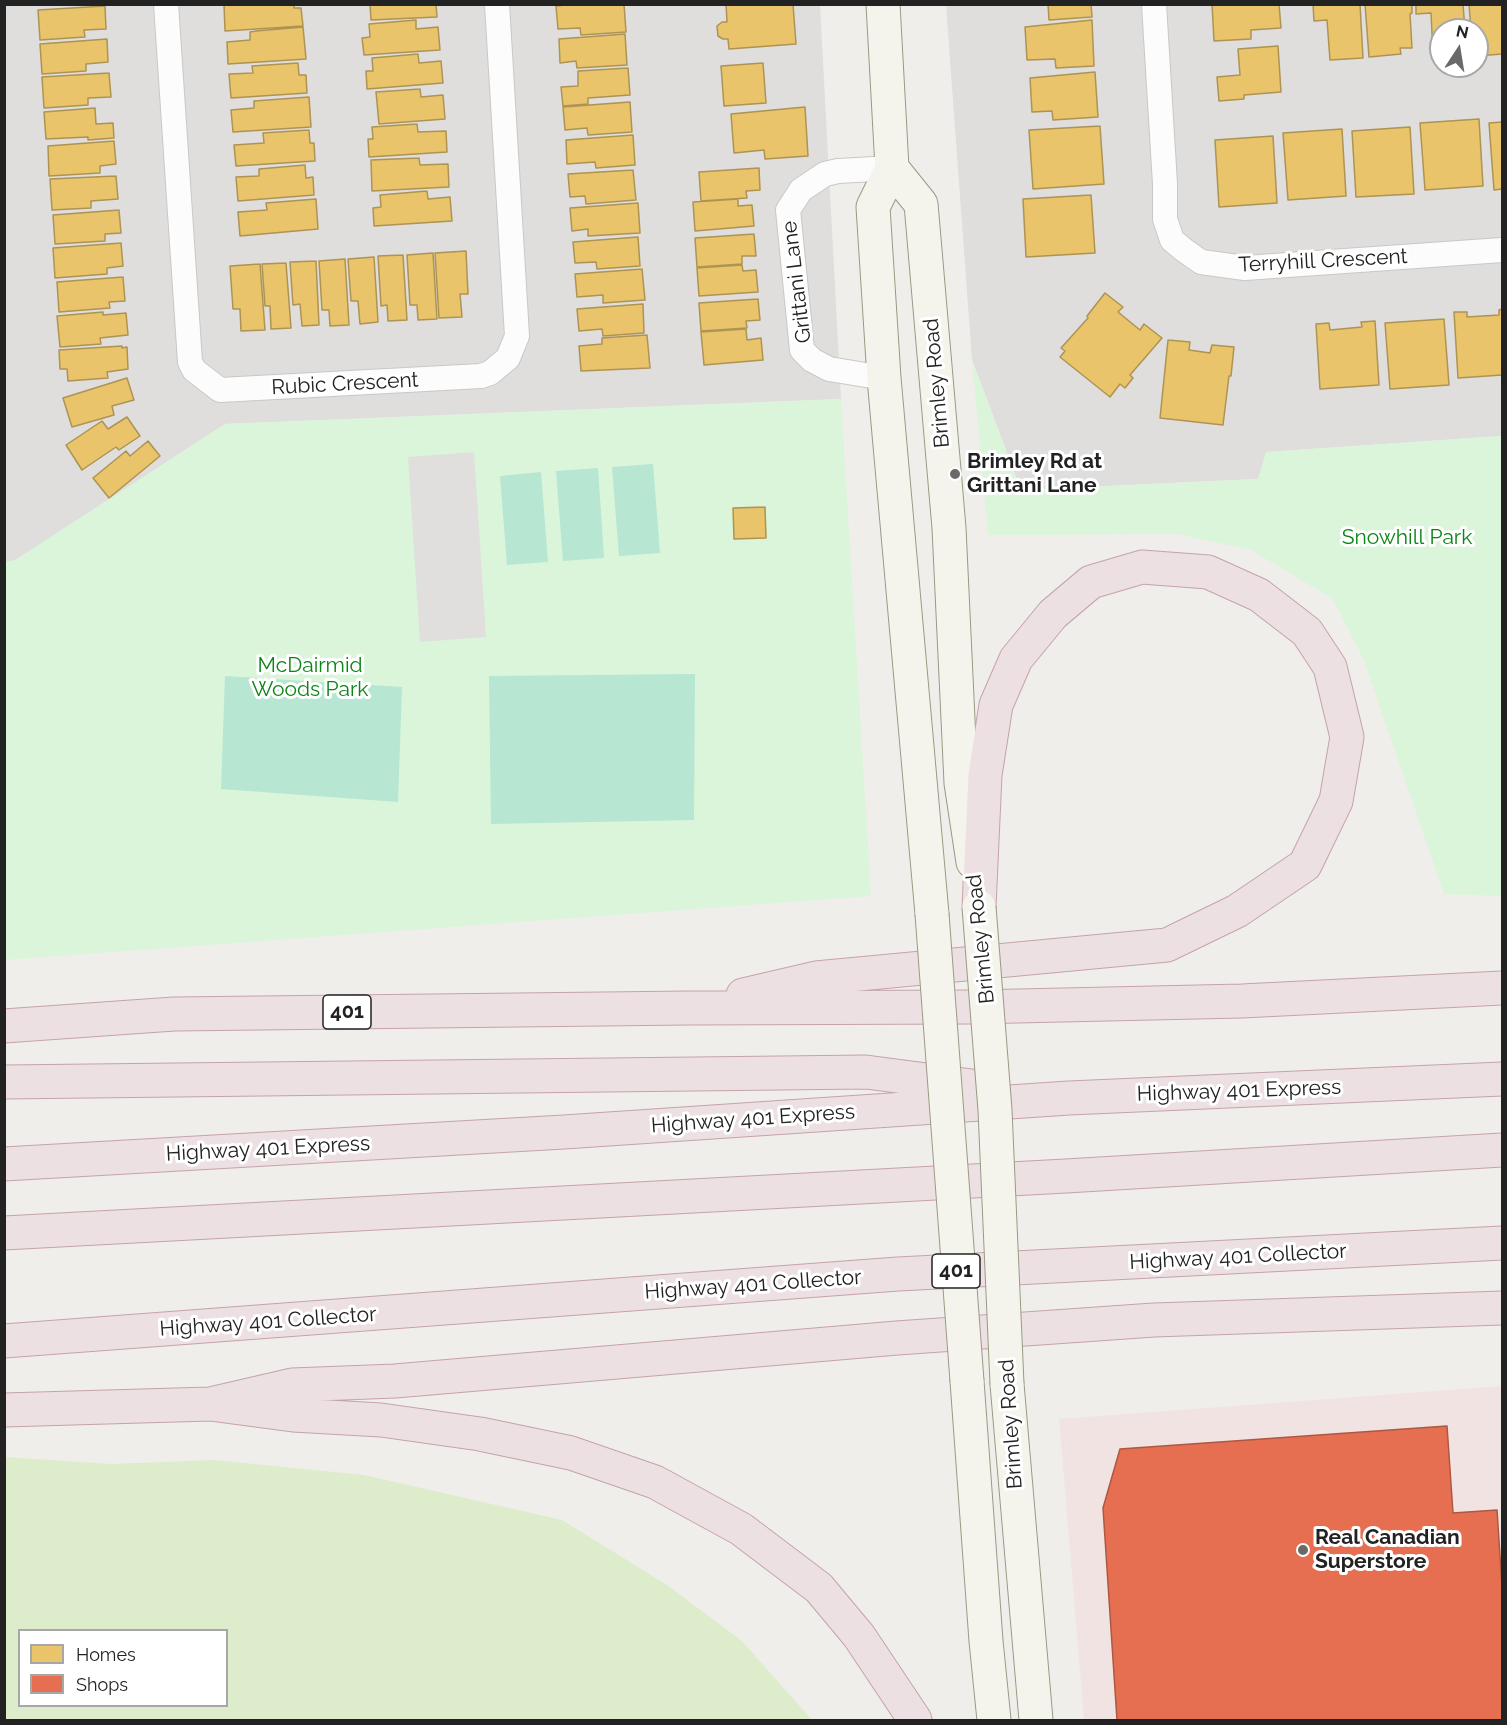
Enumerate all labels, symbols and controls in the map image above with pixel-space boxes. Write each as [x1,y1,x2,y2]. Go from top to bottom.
north arrow [1429,18,1489,78]
text: N [1454,21,1470,42]
street label: Grittani Lane [777,219,817,345]
street label: Terryhill Crescent [1238,244,1408,278]
street label: Brimley Road [919,317,955,449]
street label: Rubic Crescent [271,368,419,400]
place label: Brimley Rd at Grittani Lane [967,449,1102,499]
marker: Brimley Rd at Grittani Lane [948,467,962,481]
park label: Snowhill Park [1342,525,1472,551]
park label: McDairmid Woods Park [251,653,369,703]
street label: Brimley Road [962,873,1000,1005]
road number: 401 [323,995,371,1029]
street label: Highway 401 Express [1136,1075,1342,1107]
street label: Highway 401 Express [650,1099,856,1139]
street label: Highway 401 Express [165,1131,371,1167]
street label: Highway 401 Collector [1129,1239,1347,1275]
road number: 401 [932,1254,980,1288]
street label: Highway 401 Collector [644,1265,862,1305]
street label: Highway 401 Collector [159,1302,377,1342]
street label: Brimley Road [994,1358,1028,1490]
place label: Real Canadian Superstore [1315,1525,1460,1575]
marker: Real Canadian Superstore [1296,1543,1310,1557]
legend [18,1629,228,1707]
text: Homes [76,1644,136,1665]
text: Shops [76,1674,128,1695]

